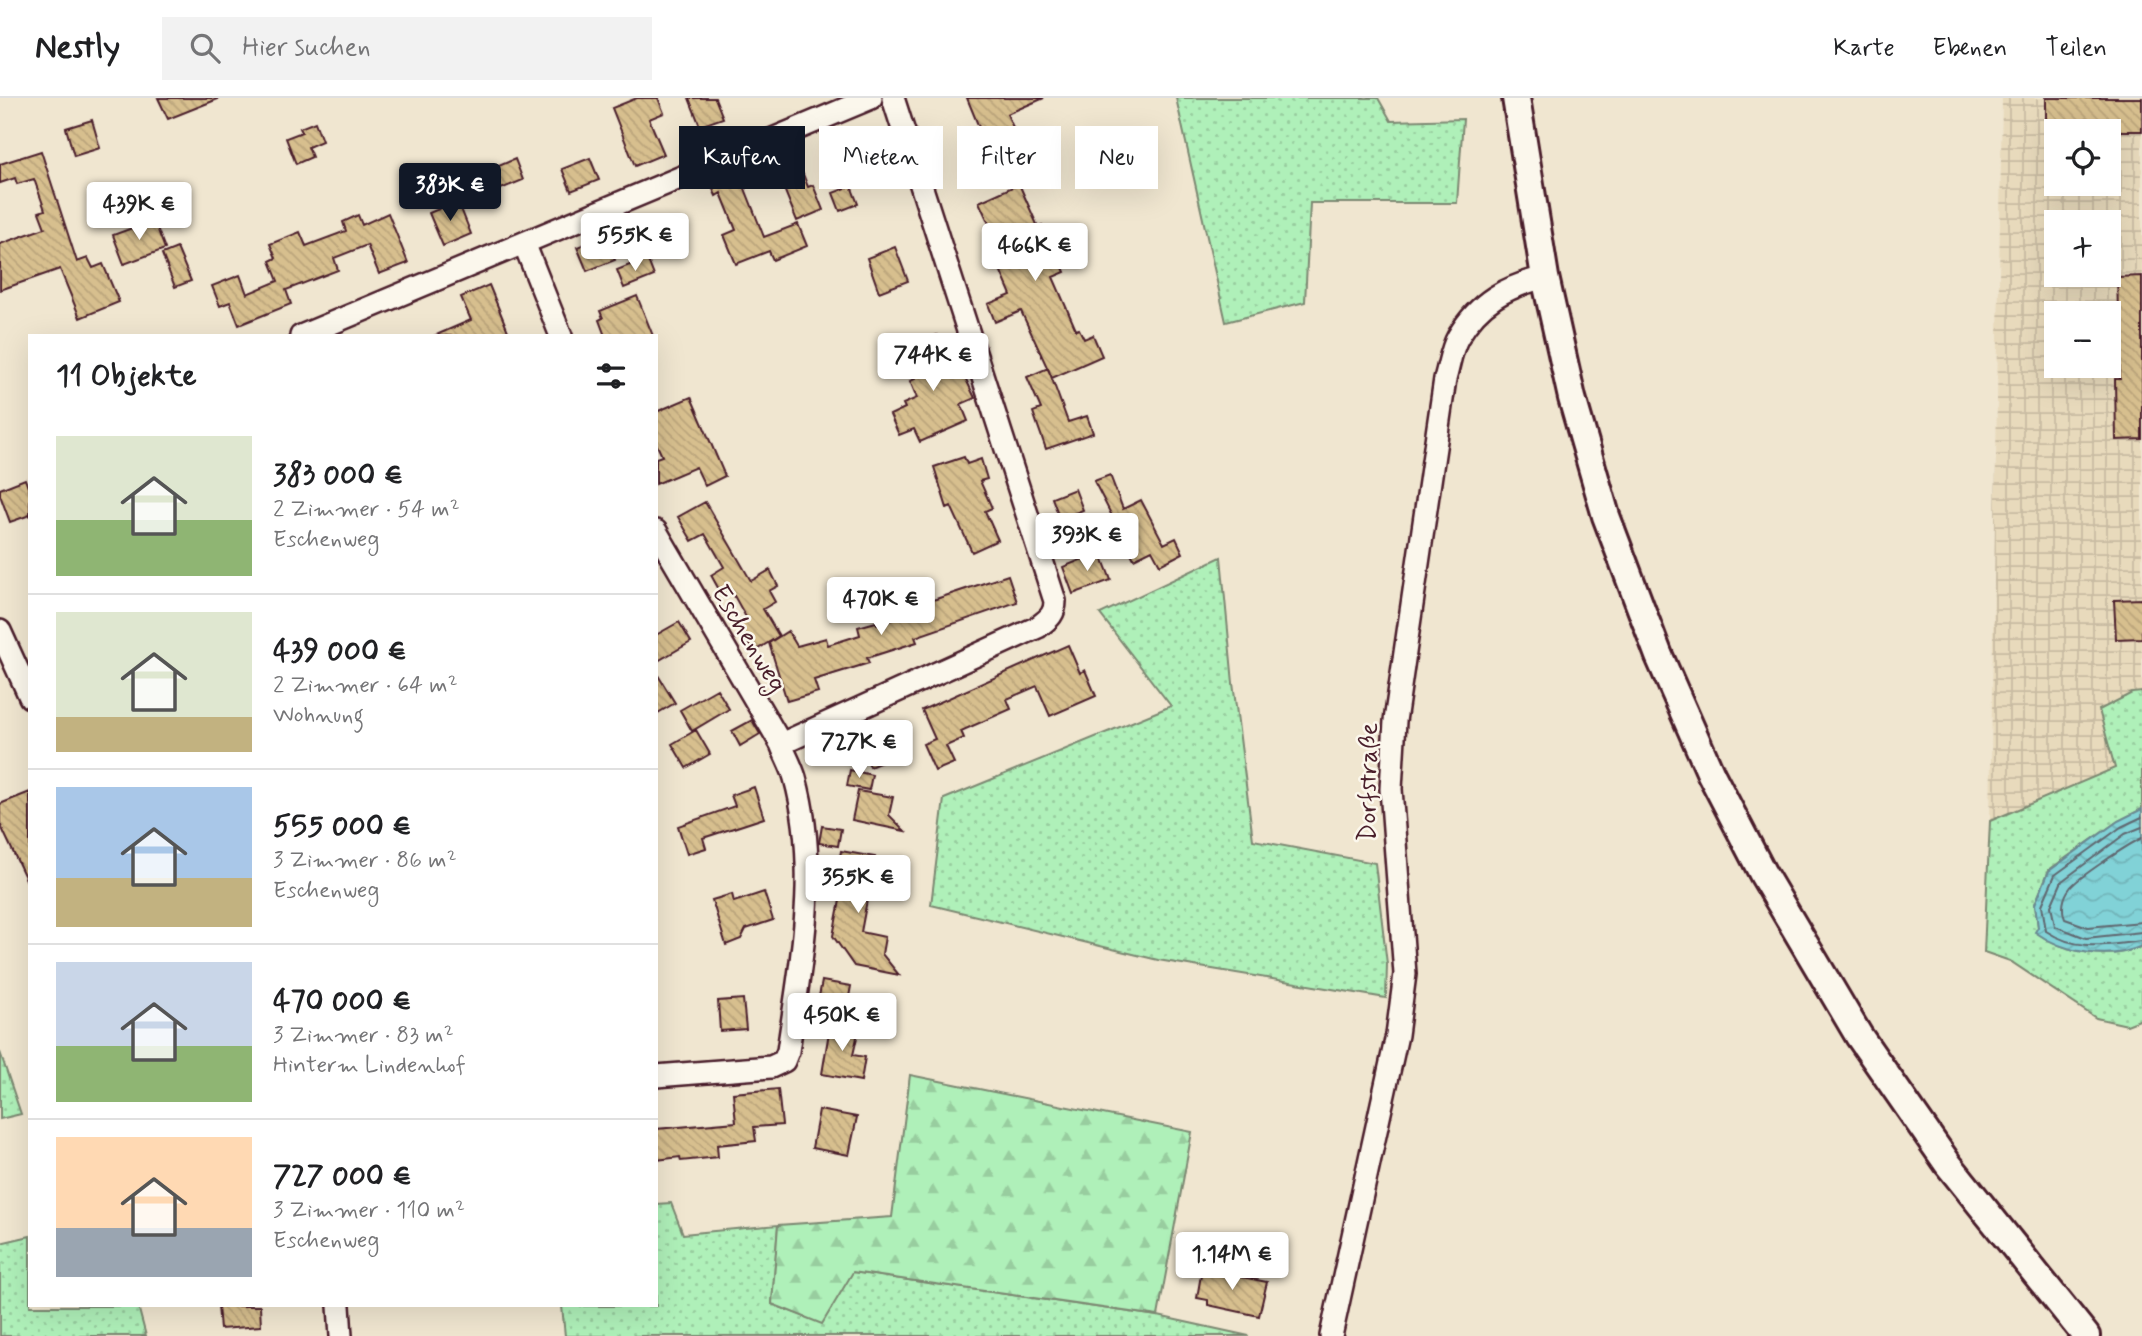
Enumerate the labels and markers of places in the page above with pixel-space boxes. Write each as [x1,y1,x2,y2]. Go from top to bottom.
pin: 383K € [393,164,507,223]
pin: 439K € [82,183,196,242]
pin: 555K € [578,214,692,273]
pin: 466K € [978,223,1092,283]
pin: 744K € [876,334,990,393]
pin: 393K € [1030,514,1144,573]
pin: 470K € [824,578,938,637]
pin: 727K € [802,720,916,780]
pin: 355K € [801,856,915,915]
pin: 450K € [785,993,899,1053]
pin: 1.14M € [1167,1232,1297,1292]

